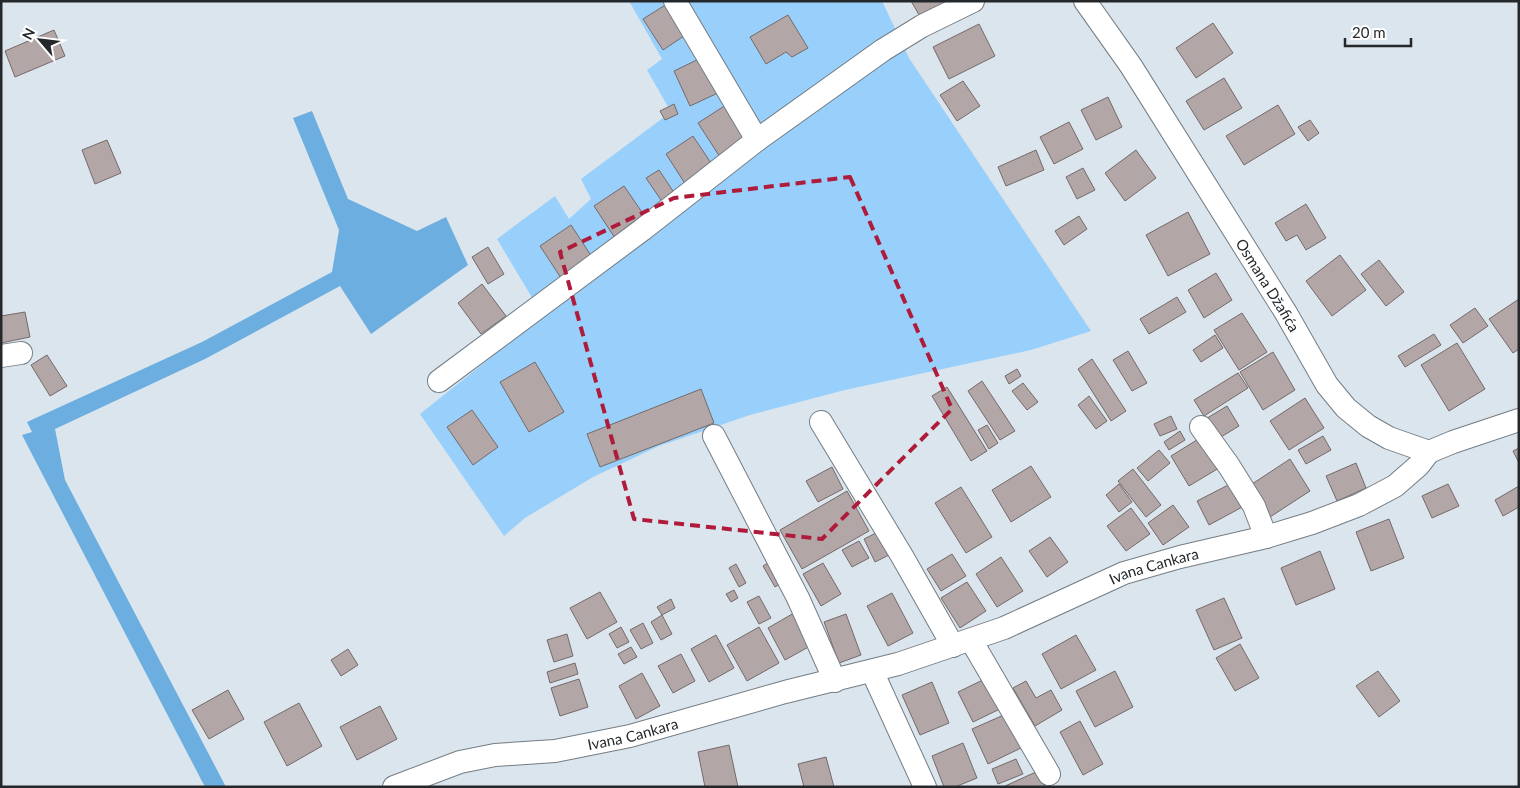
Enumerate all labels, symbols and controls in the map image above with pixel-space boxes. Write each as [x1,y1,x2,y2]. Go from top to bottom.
north arrow [15,15,65,65]
scale bar [1345,15,1411,47]
text: 20 m [1352,23,1386,41]
text: N [18,25,38,42]
street label: Osmana Džafića [1232,235,1304,335]
street label: Ivana Cankara [1106,544,1200,588]
street label: Ivana Cankara [586,714,680,753]

